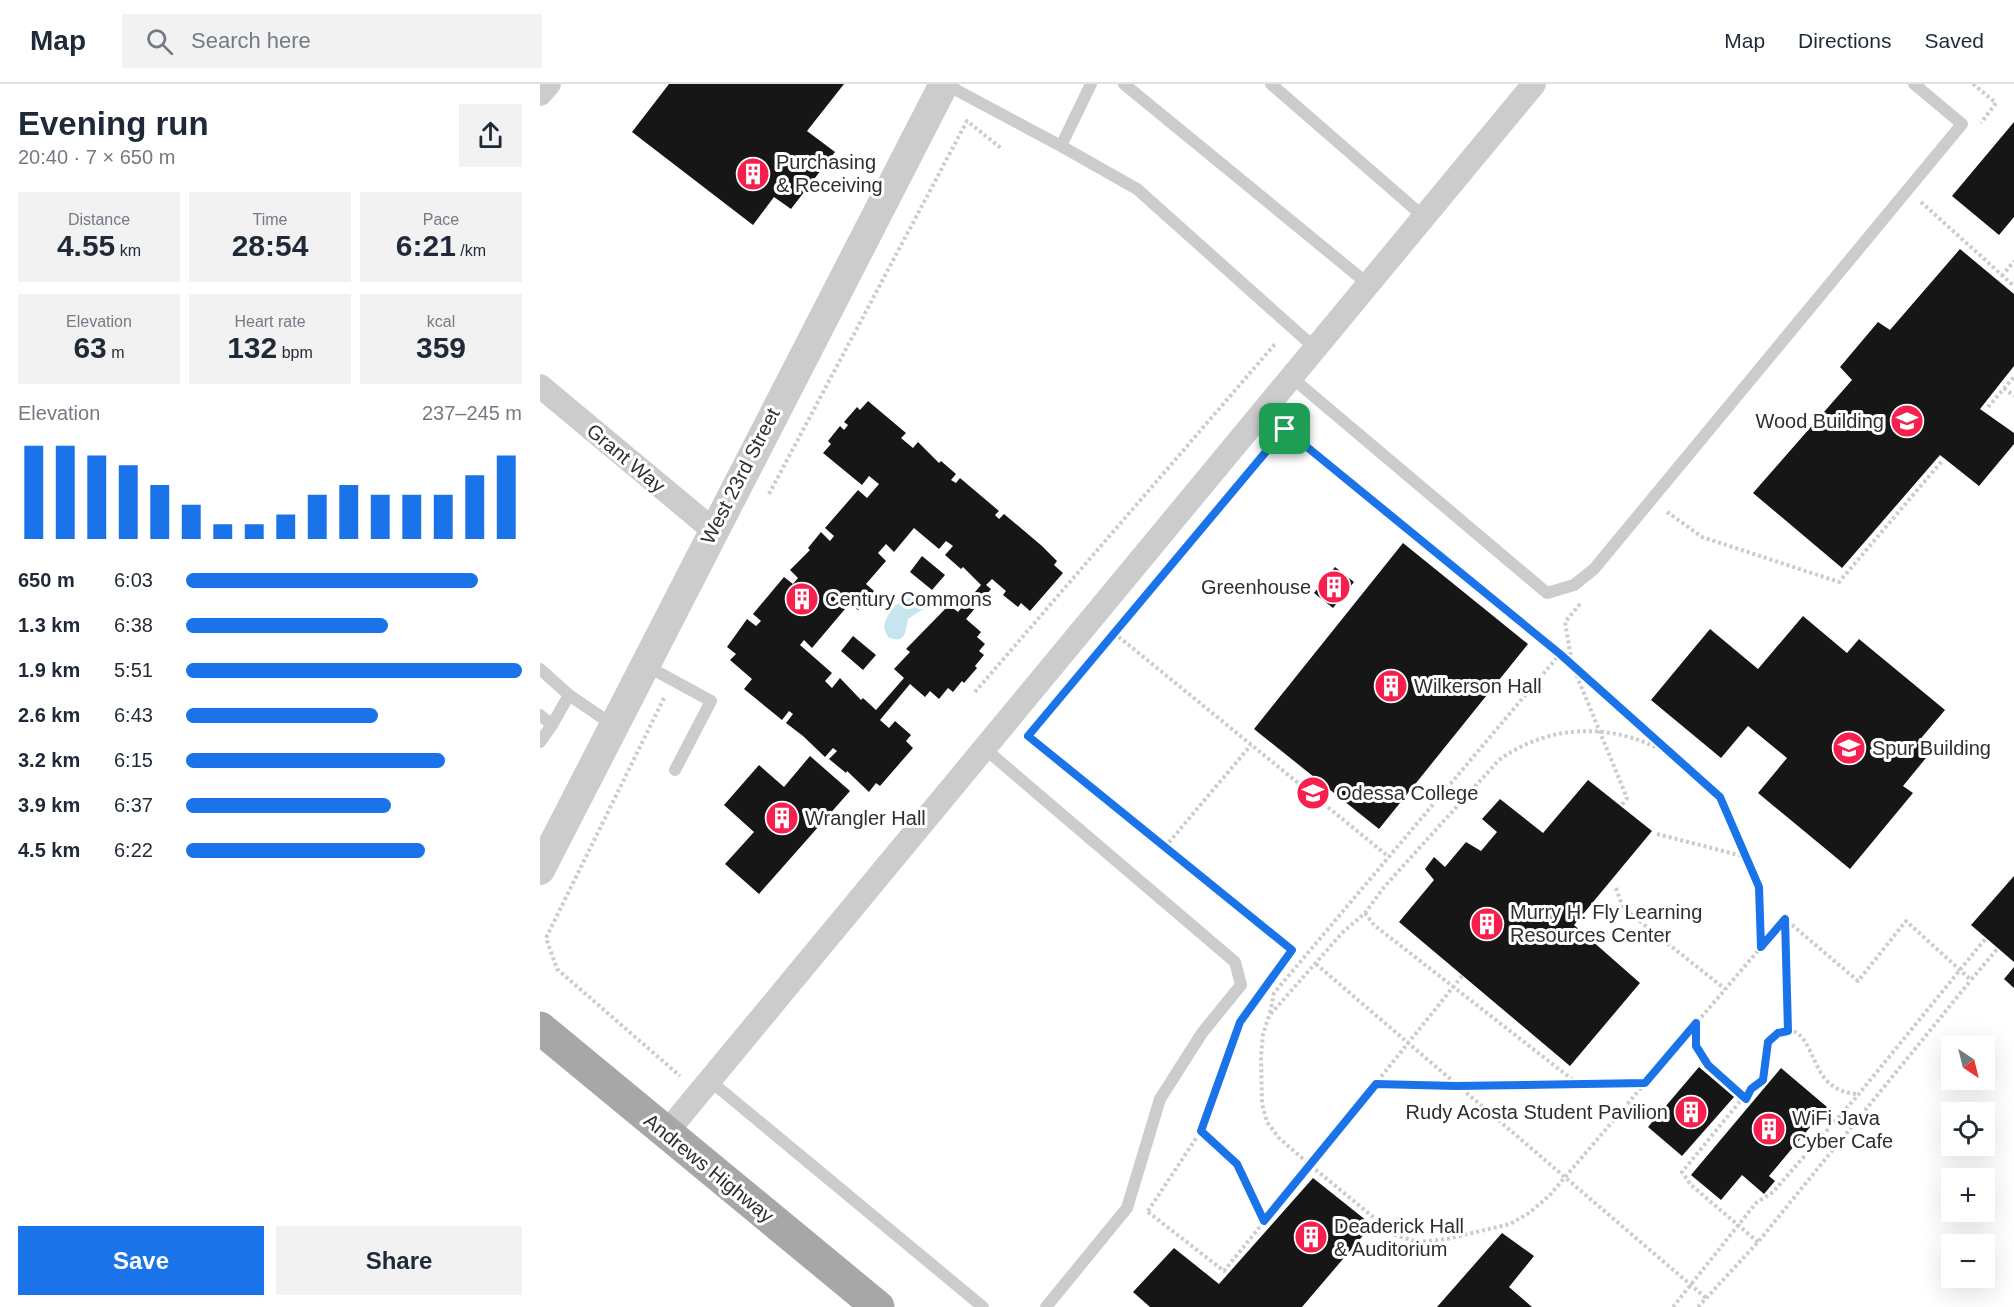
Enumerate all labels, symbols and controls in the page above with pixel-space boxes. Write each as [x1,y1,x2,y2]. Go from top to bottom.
search box [122,14,542,68]
text: Map [30,25,86,56]
icon: search [143,25,176,58]
text: Search here [191,28,311,53]
text: Map [1724,29,1765,52]
text: Directions [1798,29,1891,52]
text: Saved [1924,29,1984,52]
button: share [459,104,522,167]
text: Evening run [18,105,209,142]
text: 20:40 · 7 × 650 m [18,146,175,168]
place label: Purchasing & Receiving [776,151,883,196]
building icon: Purchasing & Receiving [735,156,771,192]
text: Distance [68,211,130,228]
text: Time [253,211,287,228]
text: Pace [423,211,459,228]
text: 4.55 [57,229,115,262]
text: 28:54 [232,229,308,262]
text: 6:21 [396,229,456,262]
text: km [115,242,141,259]
text: /km [456,242,486,259]
text: Elevation [66,313,132,330]
text: Heart rate [234,313,306,330]
text: kcal [427,313,455,330]
text: 63 [73,331,107,364]
text: 132 [227,331,277,364]
text: 359 [416,331,466,364]
text: m [107,344,125,361]
text: bpm [277,344,313,361]
text: Elevation [18,402,100,424]
text: 237–245 m [422,402,522,424]
pin [1259,403,1310,454]
school or university icon: Wood Building [1889,403,1925,439]
street label: West 23rd Street [696,404,784,548]
place label: Wood Building [1755,410,1884,432]
icon: arrive [1268,412,1301,445]
street label: Grant Way [583,419,669,497]
text: 650 m [18,569,75,591]
text: 6:03 [114,569,153,591]
building icon: Greenhouse [1316,569,1352,605]
place label: Greenhouse [1201,576,1311,598]
building icon: Century Commons [784,581,820,617]
place label: Century Commons [825,588,992,610]
text: 1.3 km [18,614,80,636]
text: 6:38 [114,614,153,636]
text: 1.9 km [18,659,80,681]
text: 5:51 [114,659,153,681]
building icon: Wilkerson Hall [1373,668,1409,704]
place label: Wilkerson Hall [1414,675,1542,697]
text: 2.6 km [18,704,80,726]
text: 6:43 [114,704,153,726]
school or university icon: Spur Building [1831,730,1867,766]
place label: Spur Building [1872,737,1991,759]
text: 3.2 km [18,749,80,771]
text: 6:15 [114,749,153,771]
school or university icon: Odessa College [1295,775,1331,811]
place label: Odessa College [1336,782,1478,804]
text: 3.9 km [18,794,80,816]
text: 6:37 [114,794,153,816]
building icon: Wrangler Hall [764,800,800,836]
place label: Wrangler Hall [805,807,926,829]
text: 4.5 km [18,839,80,861]
text: 6:22 [114,839,153,861]
place label: Murry H. Fly Learning Resources Center [1510,901,1702,946]
building icon: Murry H. Fly Learning Resources Center [1469,906,1505,942]
north arrow [1941,1036,1995,1090]
map controls [1941,1036,1995,1288]
building icon: Rudy Acosta Student Pavilion [1673,1094,1709,1130]
place label: Rudy Acosta Student Pavilion [1406,1101,1668,1123]
button: locate [1941,1102,1995,1156]
place label: WiFi Java Cyber Cafe [1792,1107,1893,1152]
street label: Andrews Highway [640,1109,778,1227]
building icon: WiFi Java Cyber Cafe [1751,1111,1787,1147]
button: + [1941,1168,1995,1222]
place label: Deaderick Hall & Auditorium [1334,1215,1464,1260]
building icon: Deaderick Hall & Auditorium [1293,1219,1329,1255]
button: Save [18,1226,264,1295]
button: Share [276,1226,522,1295]
button: − [1941,1234,1995,1288]

